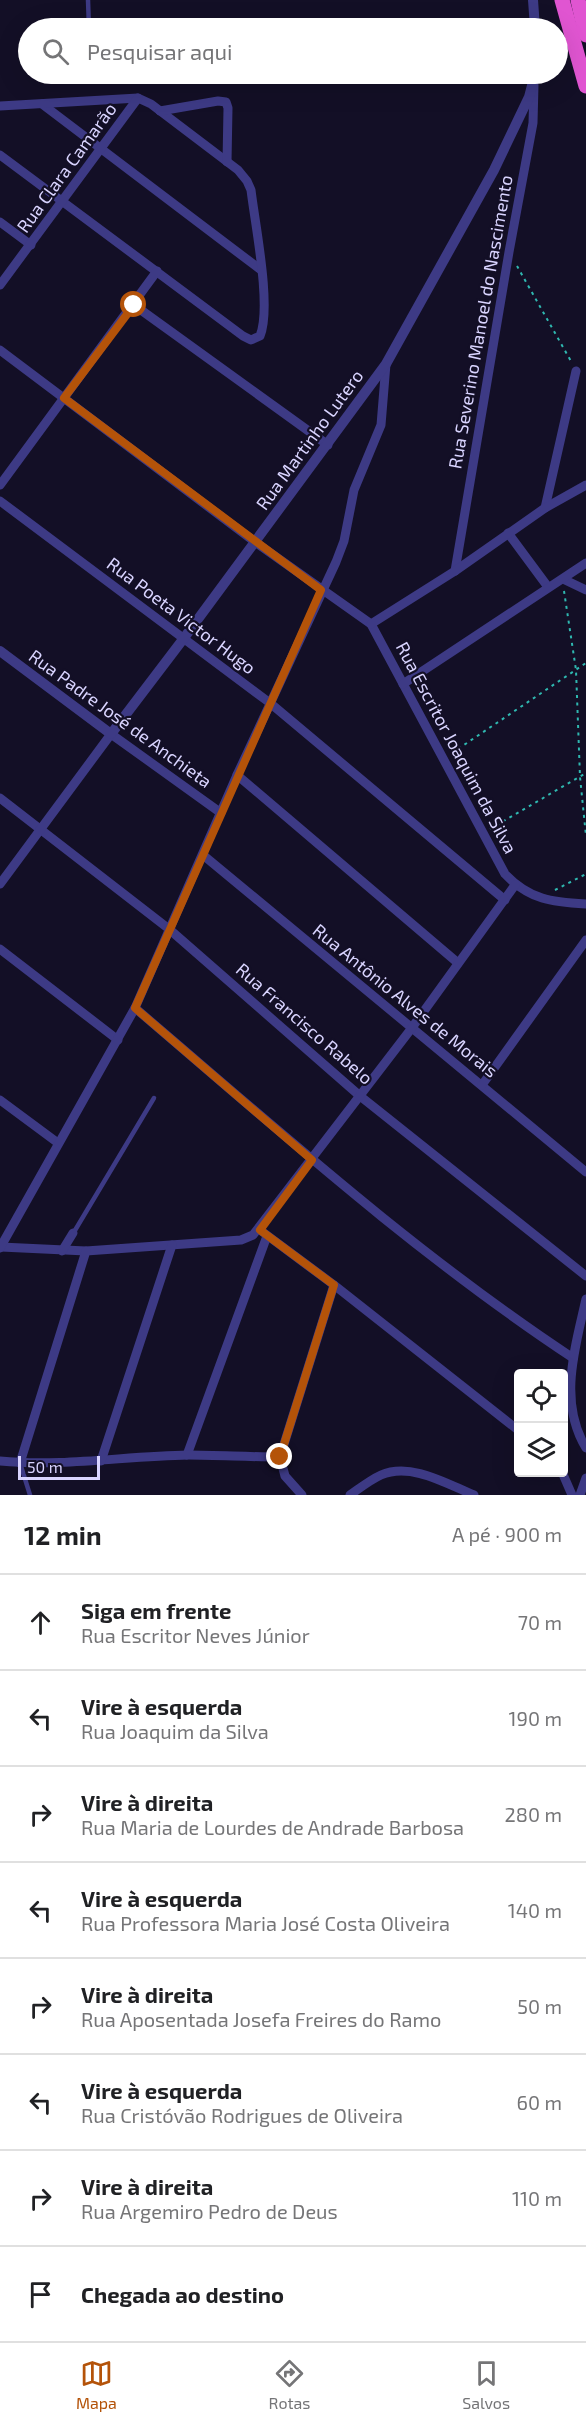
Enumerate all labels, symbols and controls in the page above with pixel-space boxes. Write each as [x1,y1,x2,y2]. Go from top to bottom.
search box [18,18,568,84]
icon: search [39,35,72,68]
text: Pesquisar aqui [87,38,233,64]
street label: Rua Clara Camarão [12,98,121,237]
street label: Rua Severino Manoel do Nascimento [443,173,517,470]
route start [120,291,146,317]
street label: Rua Martinho Lutero [251,365,367,514]
street label: Rua Poeta Victor Hugo [103,552,260,678]
street label: Rua Escritor Joaquim da Silva [392,638,522,857]
street label: Rua Padre José de Anchieta [25,644,216,792]
street label: Rua Antônio Alves de Morais [309,919,502,1082]
street label: Rua Francisco Rabelo [232,958,378,1089]
map controls [514,1369,568,1477]
button: locate [514,1369,568,1423]
button: layers [514,1423,568,1477]
route end [266,1443,292,1469]
scale bar [18,1453,100,1480]
text: 50 m [27,1457,63,1476]
text: 12 min [24,1519,102,1550]
text: A pé · 900 m [452,1522,562,1546]
text: Siga em frente [81,1597,231,1623]
icon: ahead [24,1606,57,1639]
text: 70 m [518,1610,562,1634]
text: Rua Escritor Neves Júnior [81,1623,310,1647]
text: Vire à esquerda [81,1693,242,1719]
icon: left [24,1702,57,1735]
text: 190 m [509,1706,562,1730]
text: Rua Joaquim da Silva [81,1719,269,1743]
text: Vire à direita [81,1789,213,1815]
icon: right [24,1798,57,1831]
text: 280 m [505,1802,562,1826]
text: Rua Maria de Lourdes de Andrade Barbosa [81,1815,464,1839]
text: Vire à esquerda [81,1885,242,1911]
icon: left [24,1894,57,1927]
text: 140 m [508,1898,562,1922]
text: Rua Professora Maria José Costa Oliveira [81,1911,450,1935]
text: Vire à direita [81,1981,213,2007]
icon: right [24,1990,57,2023]
text: 50 m [517,1994,562,2018]
text: Rua Aposentada Josefa Freires do Ramo [81,2007,441,2031]
text: Vire à esquerda [81,2077,242,2103]
icon: left [24,2086,57,2119]
text: 60 m [517,2090,562,2114]
text: Rua Cristóvão Rodrigues de Oliveira [81,2103,403,2127]
text: Vire à direita [81,2173,213,2199]
icon: right [24,2182,57,2215]
text: 110 m [512,2186,562,2210]
text: Rua Argemiro Pedro de Deus [81,2199,338,2223]
icon: arrive [24,2278,57,2311]
text: Chegada ao destino [81,2281,284,2307]
tab: Mapa [76,2357,117,2412]
tab: Rotas [269,2357,311,2412]
tab: Salvos [462,2357,510,2412]

